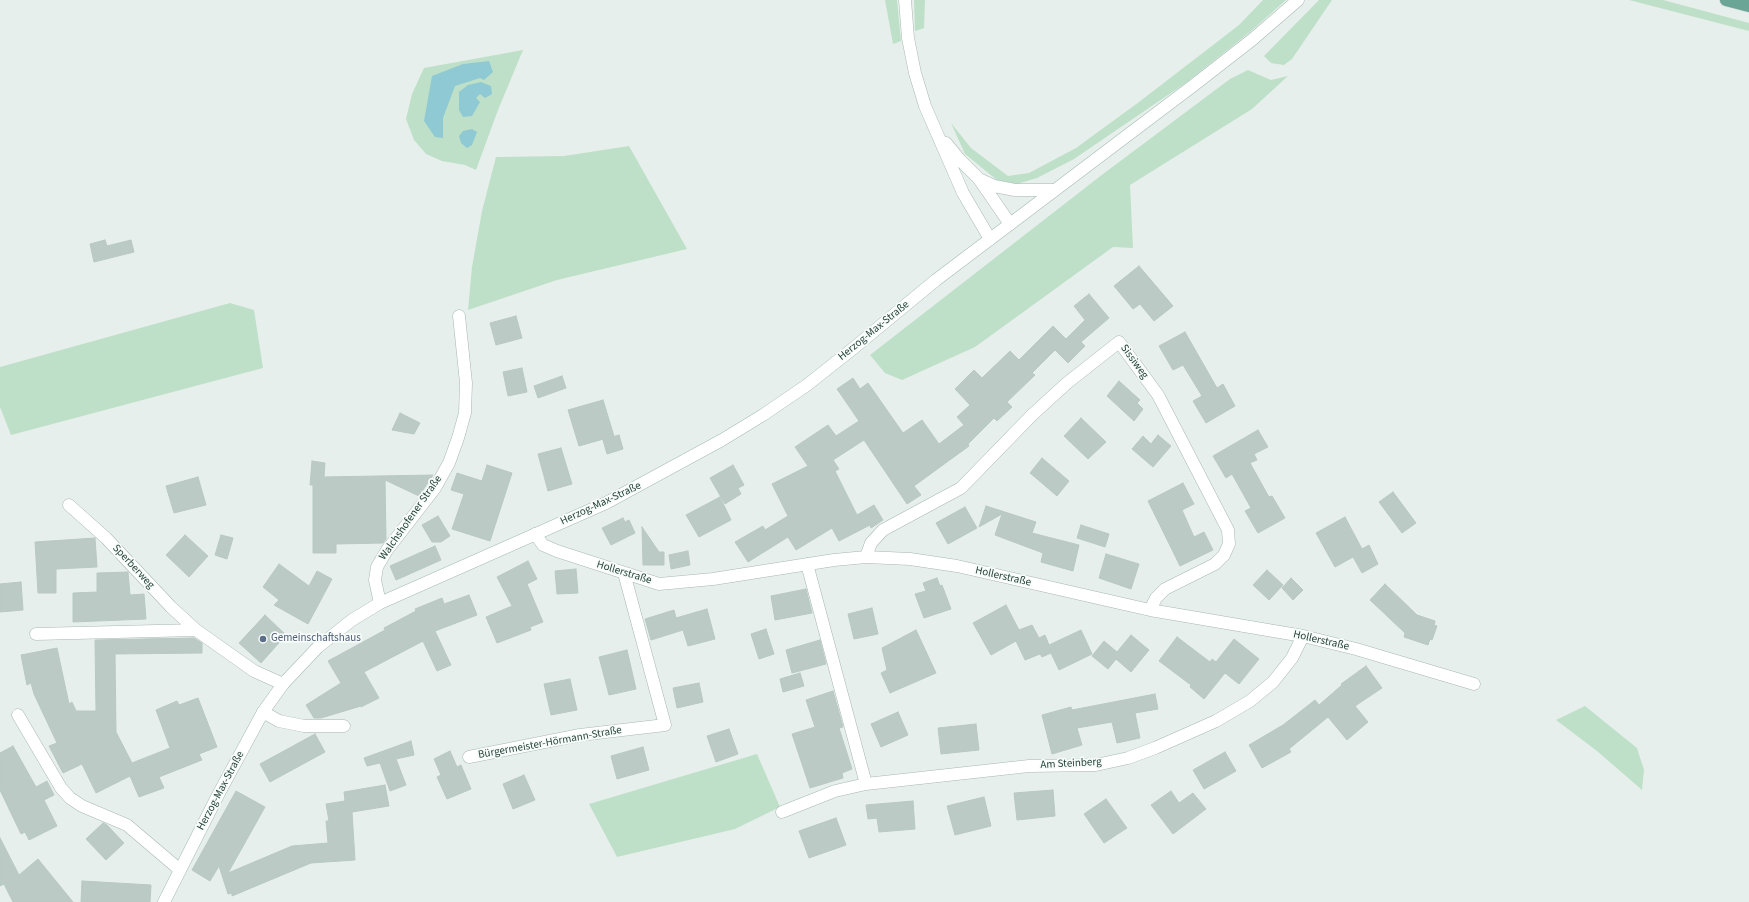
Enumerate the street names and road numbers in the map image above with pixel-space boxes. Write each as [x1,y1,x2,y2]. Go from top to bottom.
street label: Herzog-Max-Straße [836,298,912,364]
street label: Sissiweg [1117,342,1151,382]
street label: Walchshofener Straße [377,473,445,563]
street label: Herzog-Max-Straße [558,479,644,529]
street label: Sperberweg [109,542,157,592]
street label: Hollerstraße [595,558,653,588]
street label: Hollerstraße [974,564,1032,590]
street label: Hollerstraße [1292,628,1350,654]
street label: Bürgermeister-Hörmann-Straße [477,724,623,762]
street label: Herzog-Max-Straße [195,749,247,833]
street label: Am Steinberg [1040,756,1102,772]

